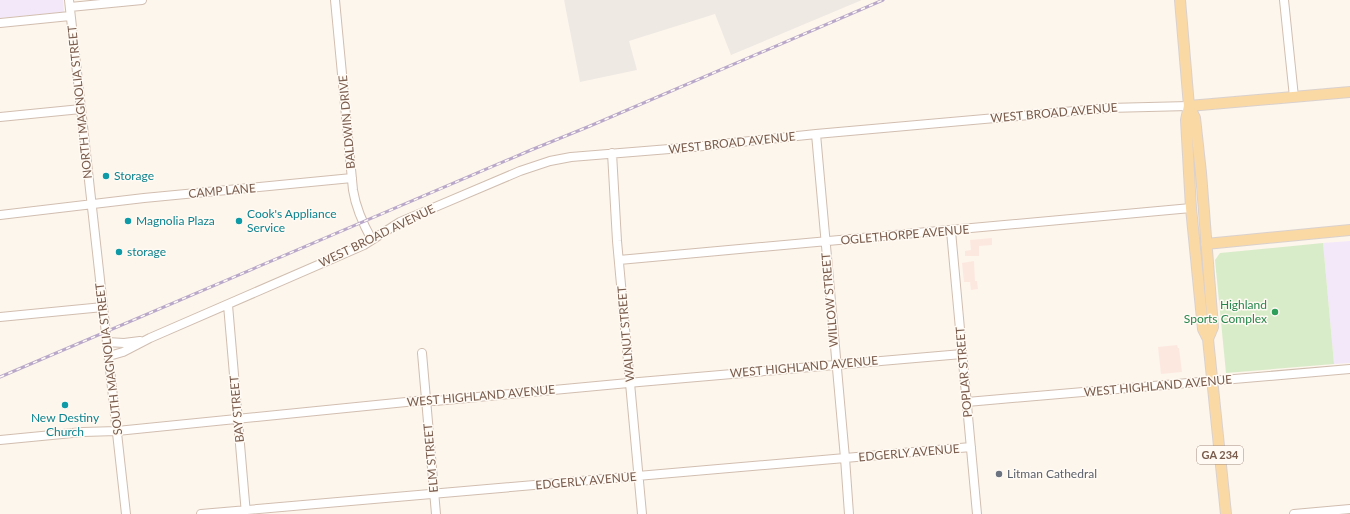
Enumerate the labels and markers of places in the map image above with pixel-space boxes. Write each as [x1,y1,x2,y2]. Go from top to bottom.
place label: Storage [114,168,154,183]
marker: Storage [101,171,111,181]
place label: Cook's Appliance Service [247,206,337,235]
place label: Magnolia Plaza [136,213,215,228]
marker: Magnolia Plaza [123,216,133,226]
marker: Cook's Appliance Service [234,216,244,226]
place label: storage [127,244,166,259]
marker: storage [114,247,124,257]
place label: Highland Sports Complex [1184,297,1267,326]
marker: Highland Sports Complex [1270,307,1280,317]
marker: New Destiny Church [60,400,70,410]
place label: New Destiny Church [31,410,100,439]
place label: Litman Cathedral [1007,466,1097,481]
marker: Litman Cathedral [994,469,1004,479]

